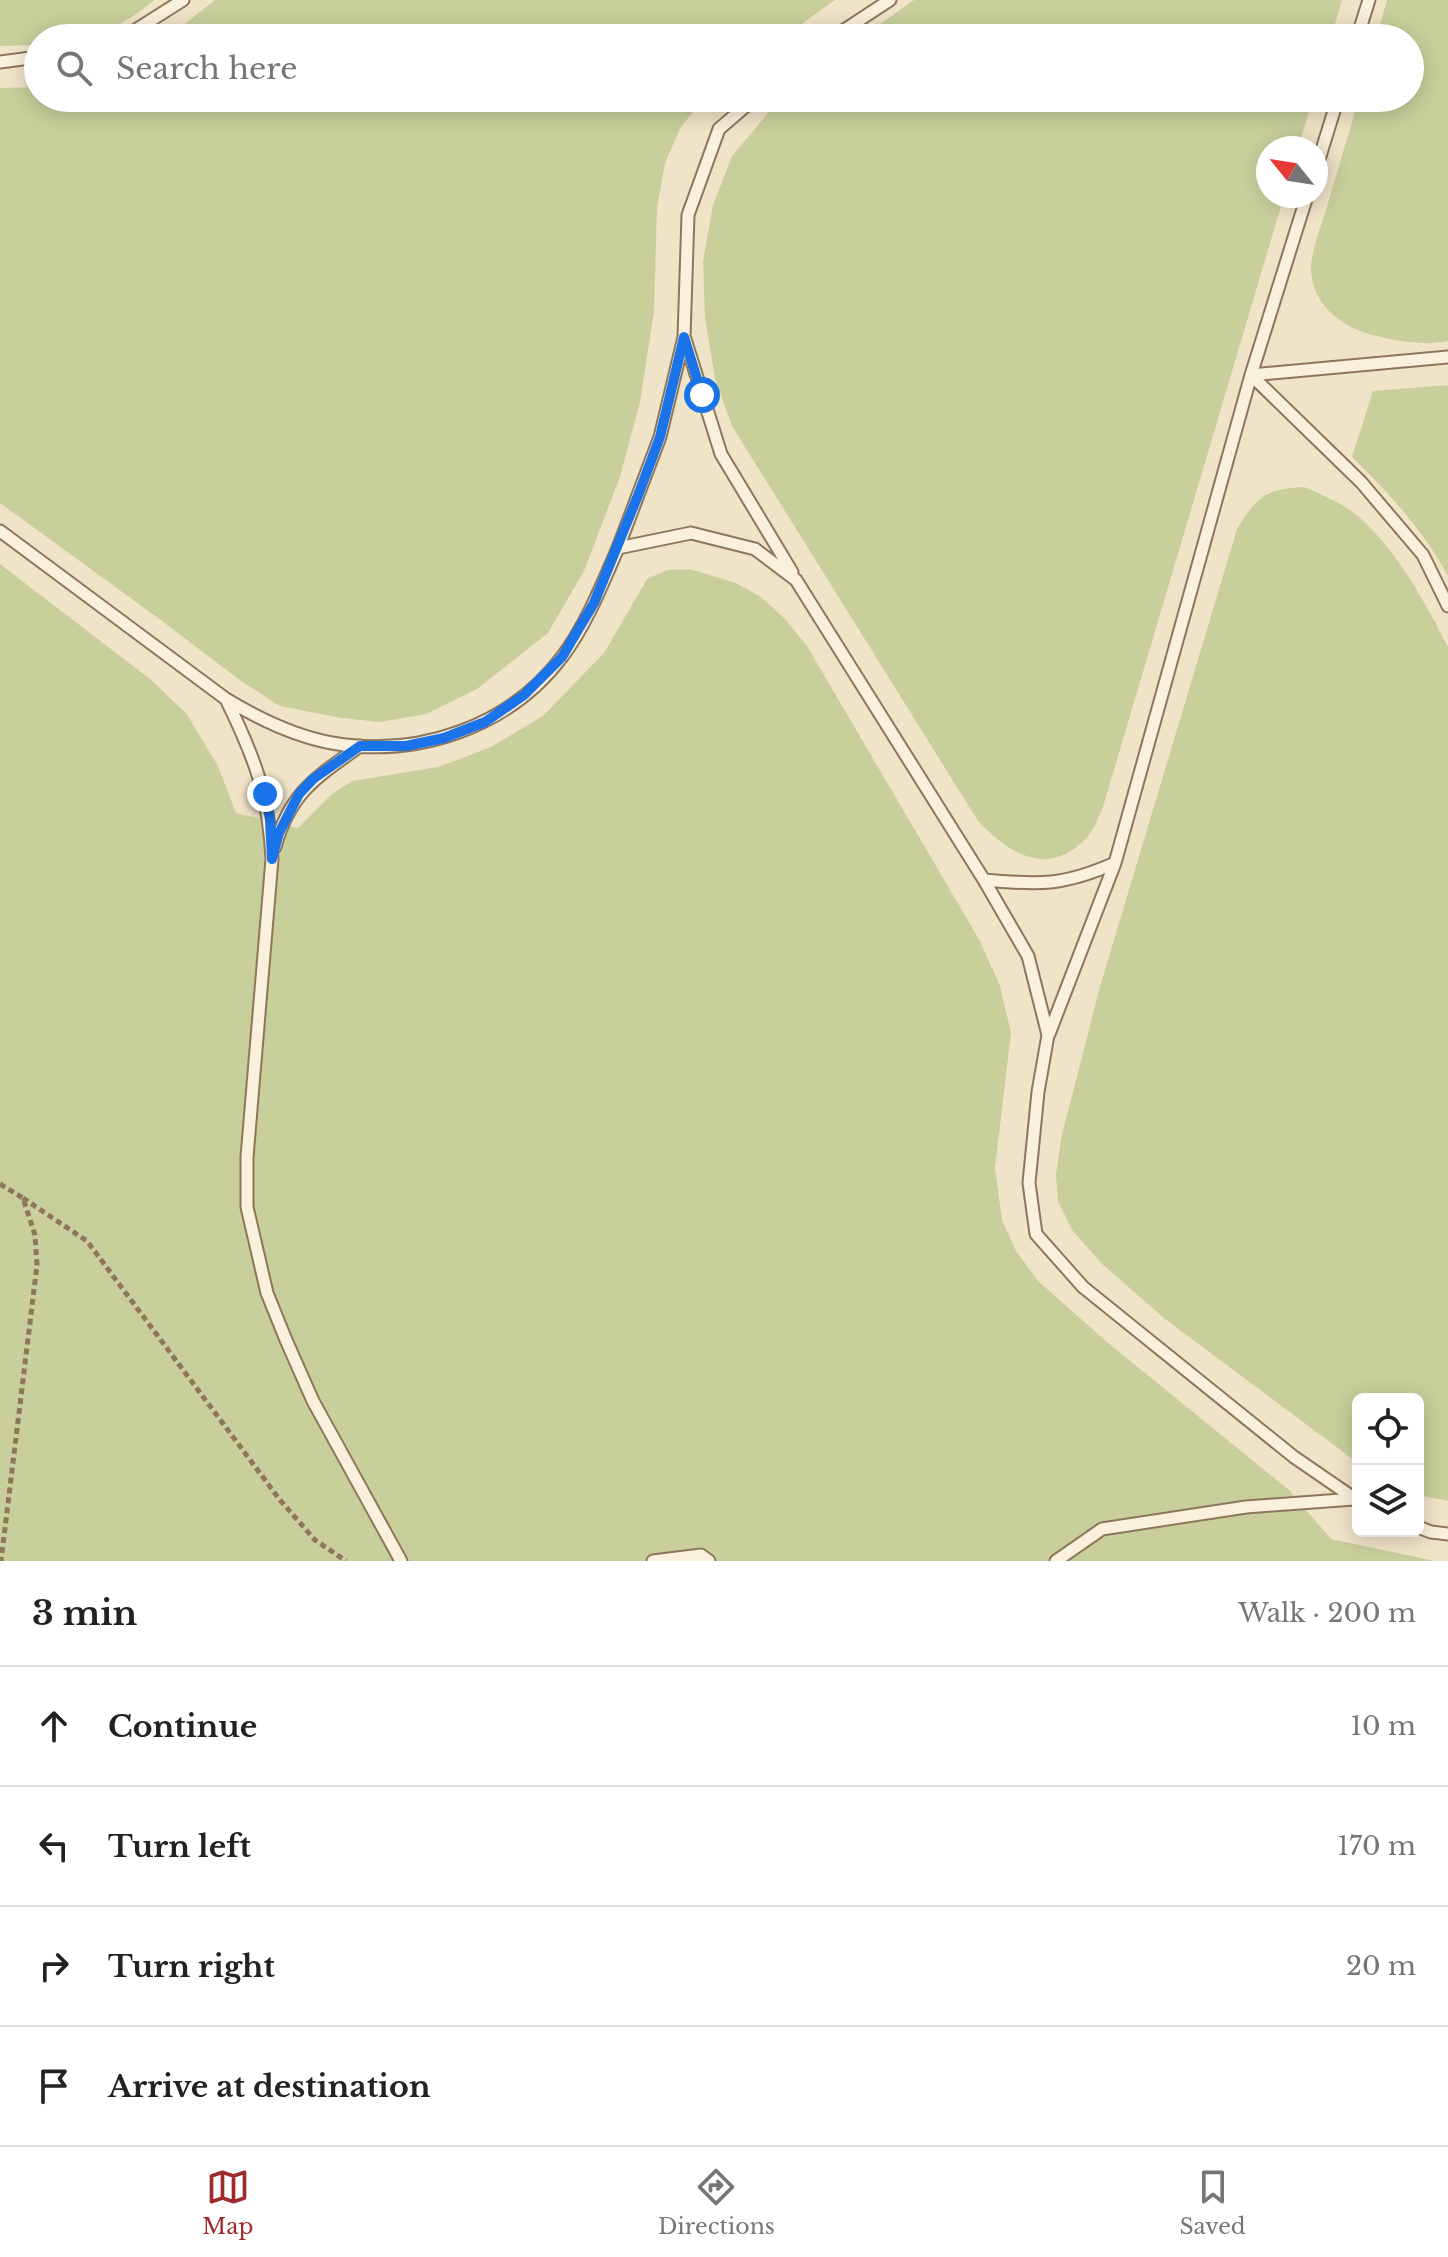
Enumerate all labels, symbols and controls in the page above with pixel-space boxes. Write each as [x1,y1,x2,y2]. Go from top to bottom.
search box [24,24,1424,112]
icon: search [52,46,96,90]
text: Search here [116,50,297,87]
north arrow [1256,136,1328,208]
route start [684,377,720,413]
route end [247,776,283,812]
map controls [1352,1393,1424,1537]
button: locate [1352,1393,1424,1465]
button: layers [1352,1465,1424,1537]
text: 3 min [32,1592,137,1634]
text: Walk · 200 m [1238,1597,1416,1629]
icon: ahead [32,1704,76,1748]
text: Continue [108,1708,257,1745]
text: 10 m [1350,1710,1416,1742]
icon: left [32,1824,76,1868]
text: Turn left [108,1828,251,1865]
text: 170 m [1337,1830,1416,1862]
icon: right [32,1944,76,1988]
text: Turn right [108,1948,275,1985]
text: 20 m [1346,1950,1416,1982]
icon: arrive [32,2064,76,2108]
text: Arrive at destination [108,2068,431,2105]
tab: Map [202,2165,253,2240]
tab: Directions [658,2165,775,2240]
tab: Saved [1179,2165,1246,2240]

